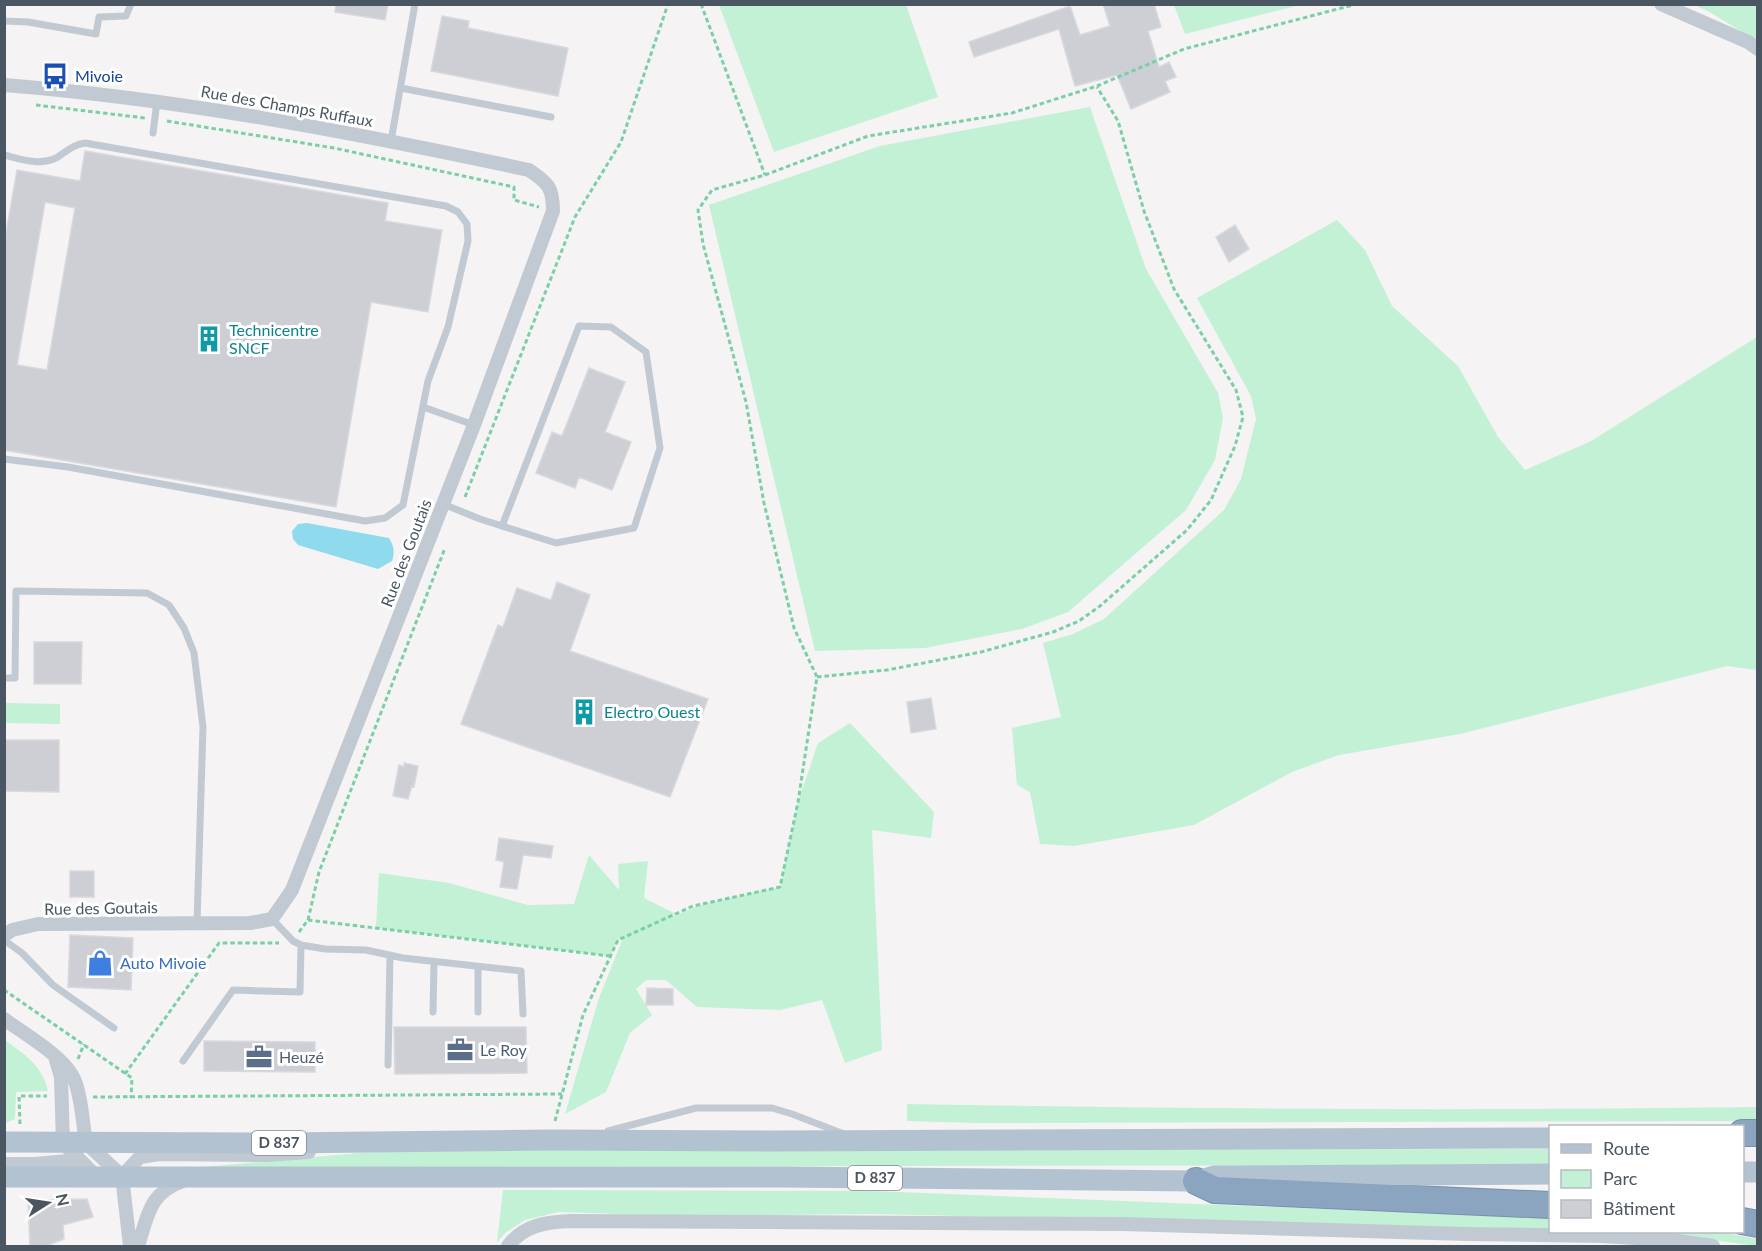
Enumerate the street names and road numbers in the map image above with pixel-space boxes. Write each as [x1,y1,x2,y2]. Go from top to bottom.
street label: Rue des Champs Ruffaux [200,81,375,130]
street label: Rue des Goutais [376,496,435,609]
street label: Rue des Goutais [44,897,158,918]
road number: D 837 [252,1131,306,1155]
road number: D 837 [848,1166,902,1190]

